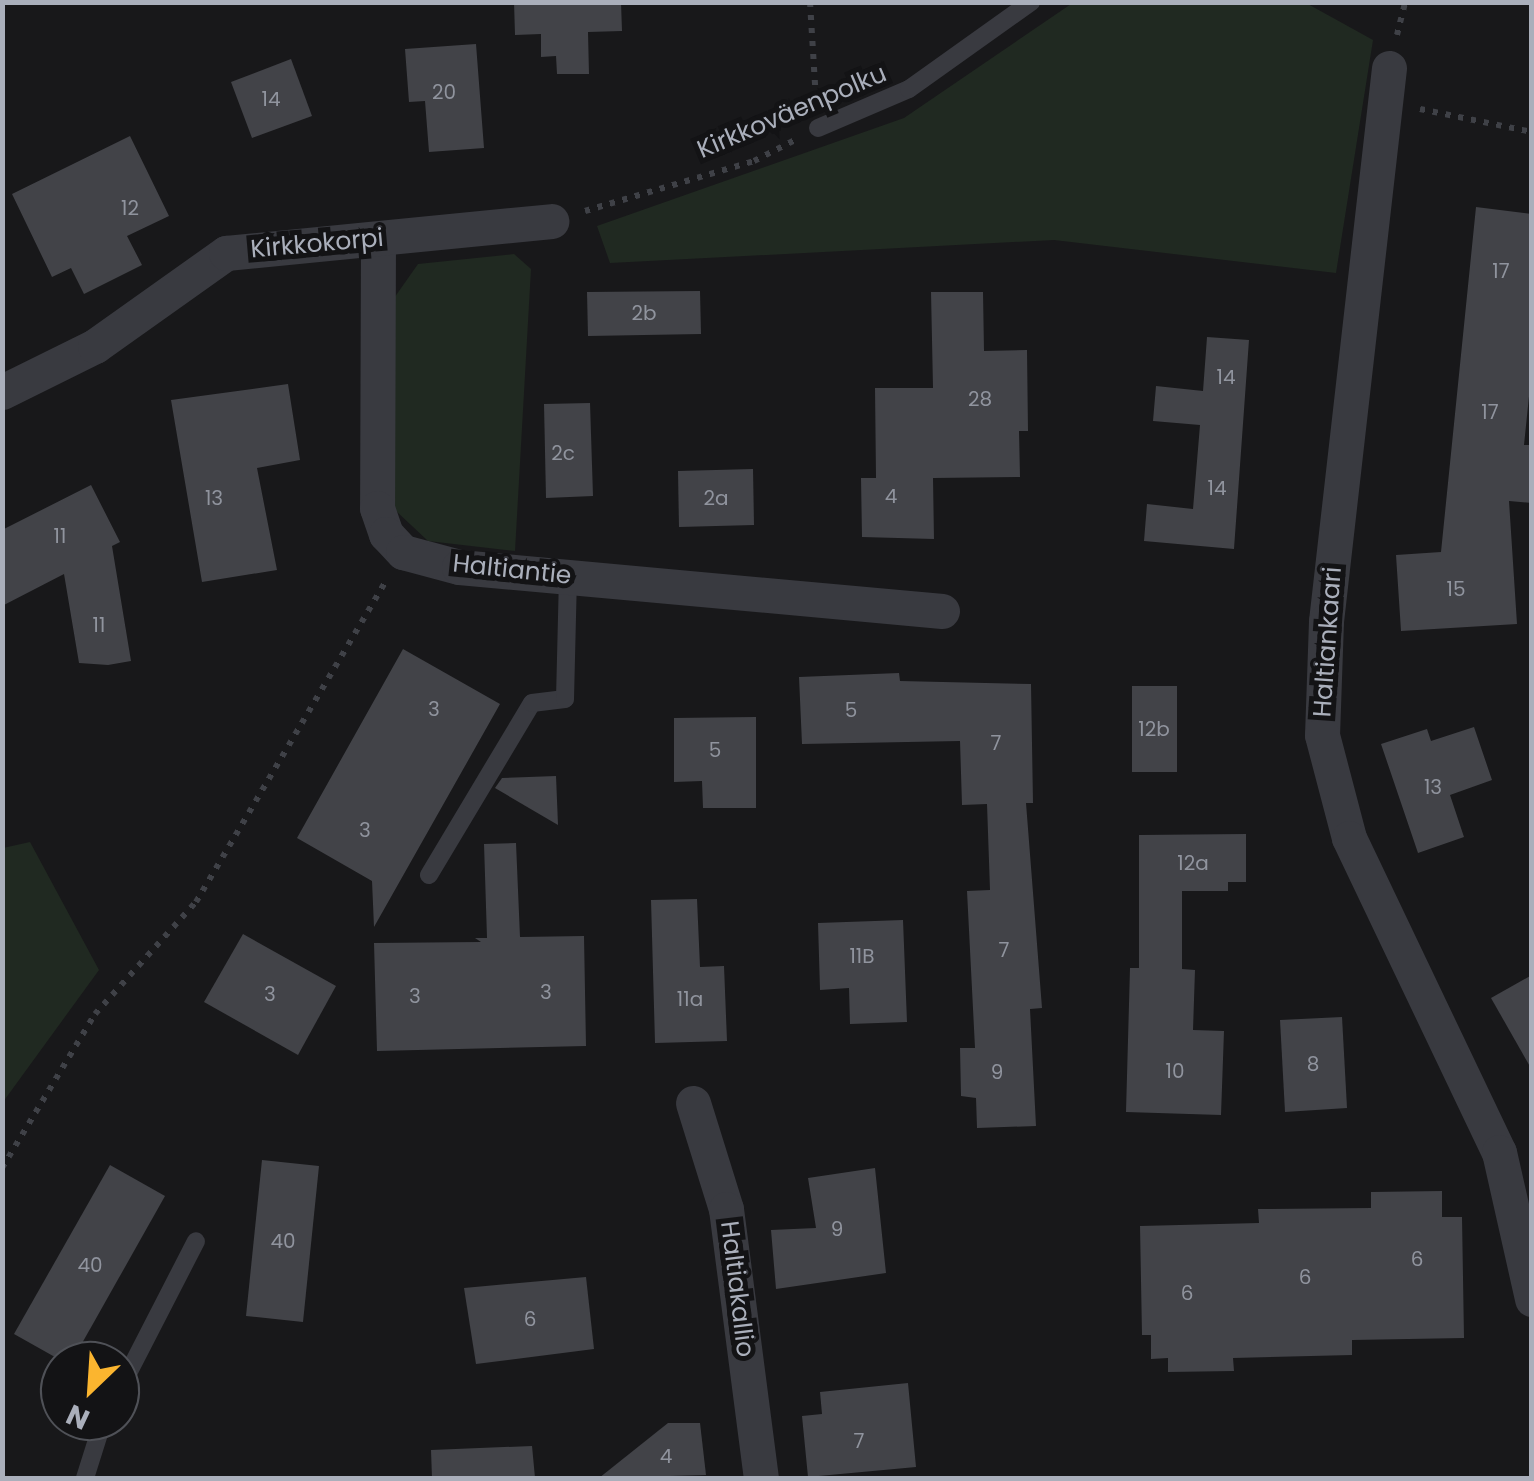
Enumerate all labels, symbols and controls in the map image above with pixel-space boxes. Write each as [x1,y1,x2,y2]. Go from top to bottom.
street label: Kirkkoväenpolku [693,59,891,165]
house number: 20 [432,80,456,104]
house number: 14 [262,87,280,111]
house number: 12 [121,196,139,220]
street label: Kirkkokorpi [249,223,385,265]
house number: 17 [1492,259,1510,283]
house number: 2b [631,301,657,325]
house number: 14 [1217,365,1235,389]
house number: 28 [968,387,992,411]
house number: 17 [1481,400,1499,424]
house number: 2c [551,441,575,465]
house number: 14 [1208,476,1226,500]
house number: 4 [885,484,897,508]
house number: 13 [205,486,223,510]
house number: 2a [703,486,729,510]
house number: 11 [54,524,66,548]
street label: Haltiantie [451,549,573,591]
street label: Haltiankaari [1308,566,1348,718]
house number: 15 [1447,577,1465,601]
house number: 11 [93,613,105,637]
house number: 3 [428,697,440,721]
house number: 5 [845,698,857,722]
house number: 12b [1138,717,1170,741]
house number: 7 [991,731,1001,755]
house number: 5 [709,738,721,762]
house number: 13 [1424,775,1442,799]
house number: 3 [359,818,371,842]
house number: 12a [1177,851,1209,875]
house number: 7 [999,938,1009,962]
house number: 11B [849,944,875,968]
house number: 3 [540,980,552,1004]
house number: 3 [264,982,276,1006]
house number: 3 [409,984,421,1008]
house number: 11a [677,987,703,1011]
house number: 8 [1307,1052,1319,1076]
house number: 10 [1166,1059,1184,1083]
house number: 9 [991,1060,1003,1084]
house number: 9 [831,1217,843,1241]
street label: Haltiakallio [714,1219,760,1359]
house number: 40 [270,1229,296,1253]
house number: 6 [1411,1247,1423,1271]
house number: 40 [77,1253,103,1277]
house number: 6 [1299,1265,1311,1289]
house number: 6 [1181,1281,1193,1305]
house number: 6 [524,1307,536,1331]
north arrow [40,1341,140,1441]
text: N [60,1395,96,1439]
house number: 7 [854,1429,864,1453]
house number: 4 [660,1444,672,1468]

